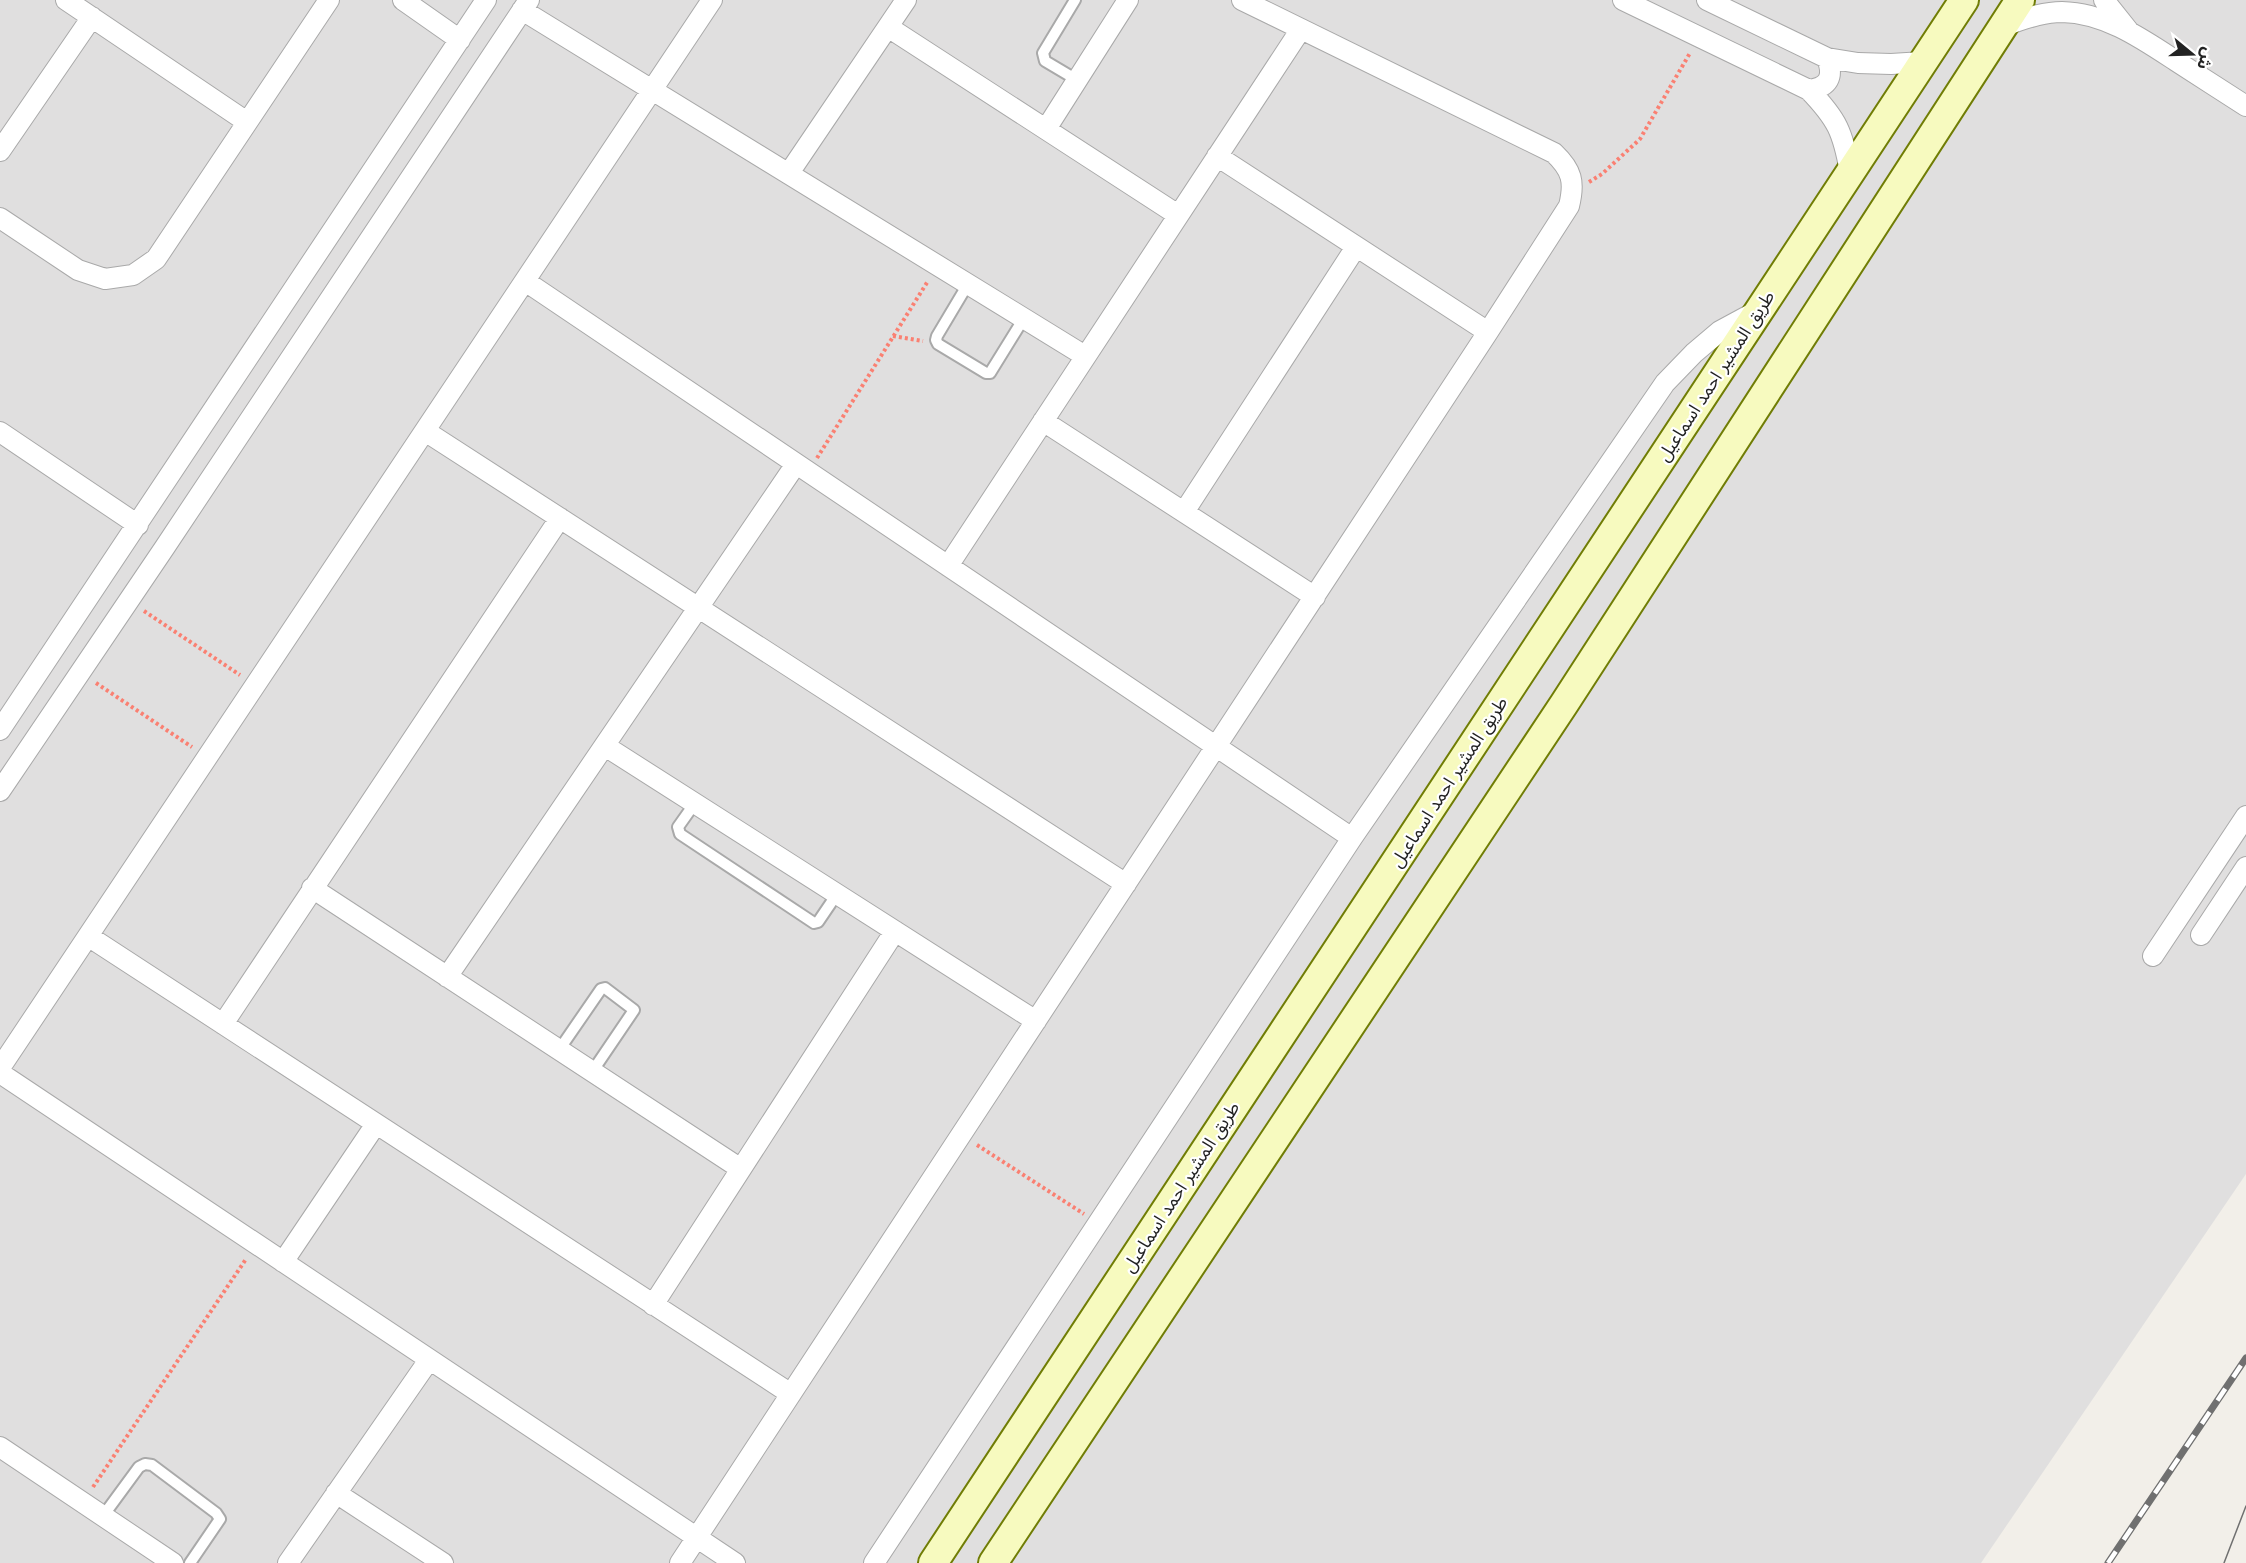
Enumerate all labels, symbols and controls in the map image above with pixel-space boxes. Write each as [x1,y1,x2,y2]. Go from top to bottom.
north arrow [2162,24,2222,84]
text: ش [2193,45,2219,73]
street label: طريق المشير احمد اسماعيل [1652,286,1779,465]
street label: طريق المشير احمد اسماعيل [1385,692,1512,871]
street label: طريق المشير احمد اسماعيل [1117,1097,1244,1276]

